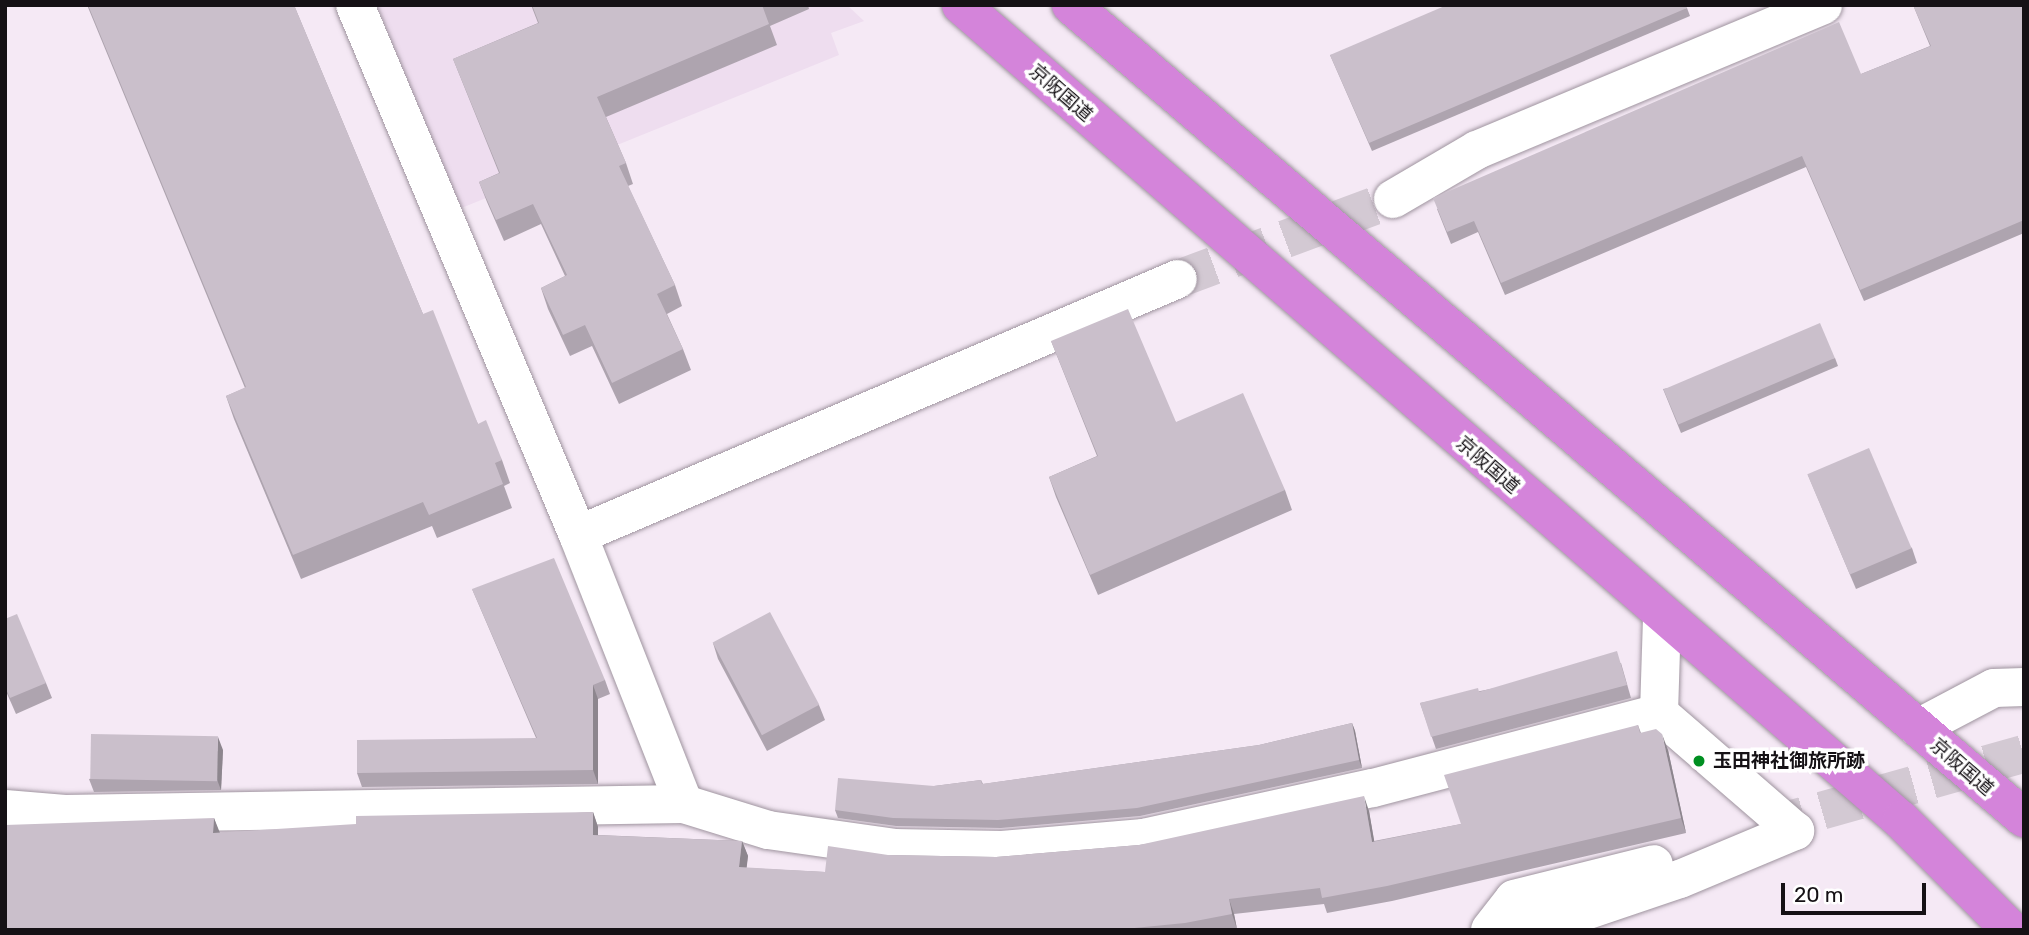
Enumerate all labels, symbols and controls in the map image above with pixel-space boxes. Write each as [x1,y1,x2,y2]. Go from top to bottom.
street label: 京阪国道 [1025,59,1097,127]
street label: 京阪国道 [1452,431,1524,499]
street label: 京阪国道 [1926,733,1998,801]
place label: 玉田神社御旅所跡 [1713,750,1865,772]
marker: 玉田神社御旅所跡 [1691,753,1707,769]
scale bar [1784,869,1929,913]
text: 20 m [1794,882,1843,907]

